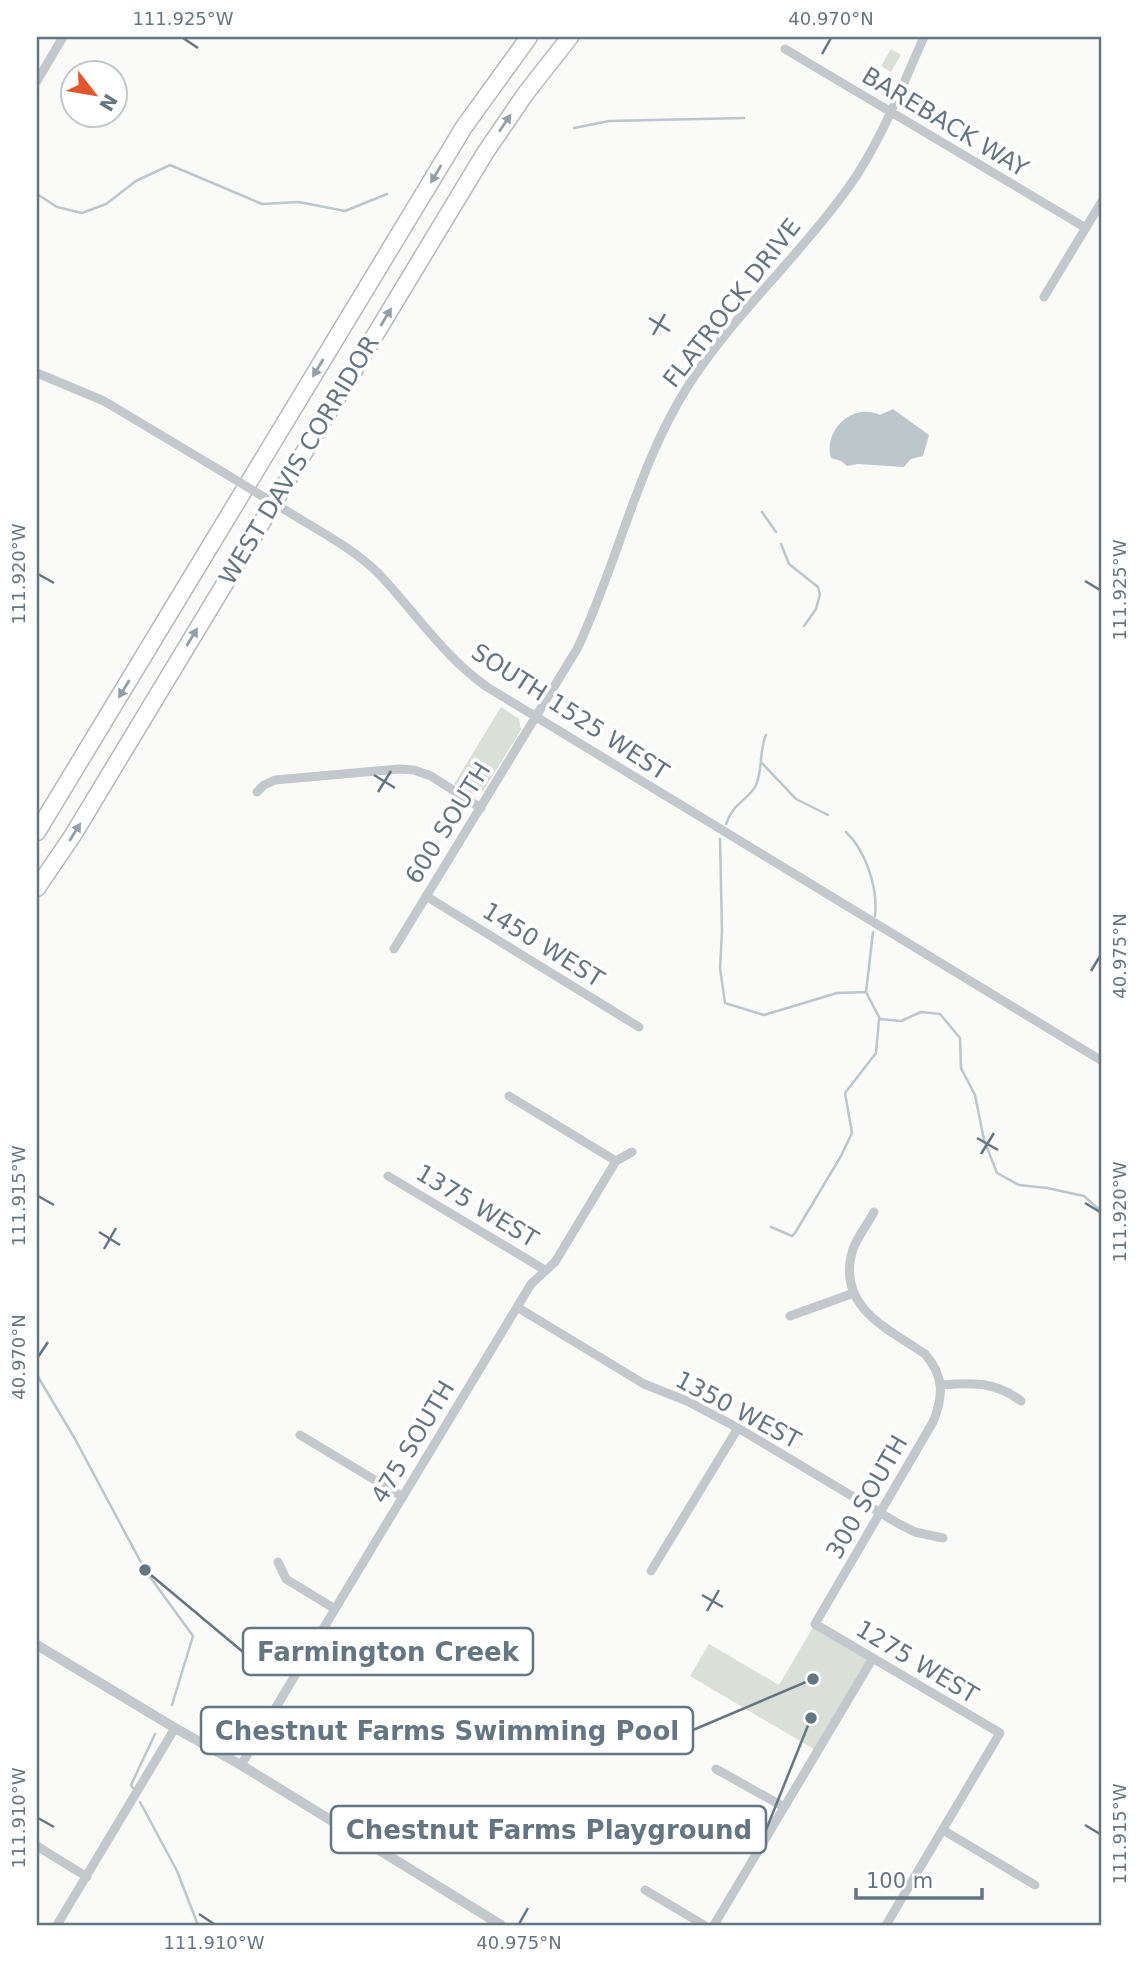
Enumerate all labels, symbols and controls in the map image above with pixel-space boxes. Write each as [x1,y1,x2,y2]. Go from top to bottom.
text: 111.925°W [132,8,234,29]
text: 40.970°N [788,8,874,29]
north arrow [60,60,130,130]
street label: BAREBACK WAY [857,61,1033,183]
text: N [95,90,122,115]
one-way arrow [498,114,512,132]
one-way arrow [429,164,442,183]
street label: FLATROCK DRIVE [657,213,807,393]
one-way arrow [380,307,392,326]
street label: WEST DAVIS CORRIDOR [213,330,385,590]
one-way arrow [312,359,324,378]
text: 111.920°W [8,523,29,625]
text: 111.925°W [1109,539,1130,641]
one-way arrow [186,628,199,647]
street label: SOUTH 1525 WEST [466,638,674,786]
one-way arrow [118,679,130,698]
street label: 600 SOUTH [400,757,496,889]
one-way arrow [68,822,81,841]
street label: 1450 WEST [477,897,609,993]
text: 40.975°N [1109,913,1130,999]
text: 111.915°W [8,1145,29,1247]
street label: 1375 WEST [411,1159,543,1254]
text: 111.920°W [1109,1161,1130,1263]
text: 40.970°N [8,1314,29,1400]
street label: 1350 WEST [671,1365,806,1455]
street label: 475 SOUTH [366,1376,460,1508]
street label: 300 SOUTH [820,1430,914,1564]
street label: 1275 WEST [851,1615,983,1710]
callout: Farmington Creek [243,1628,533,1675]
text: Farmington Creek [257,1637,520,1667]
callout: Chestnut Farms Swimming Pool [201,1707,693,1754]
text: Chestnut Farms Swimming Pool [215,1716,679,1746]
text: 111.910°W [8,1767,29,1869]
text: 111.915°W [1109,1783,1130,1885]
callout: Chestnut Farms Playground [331,1806,766,1853]
text: Chestnut Farms Playground [346,1815,752,1845]
scale bar [856,1857,982,1901]
text: 100 m [866,1869,933,1893]
text: 111.910°W [163,1932,265,1953]
text: 40.975°N [476,1932,562,1953]

